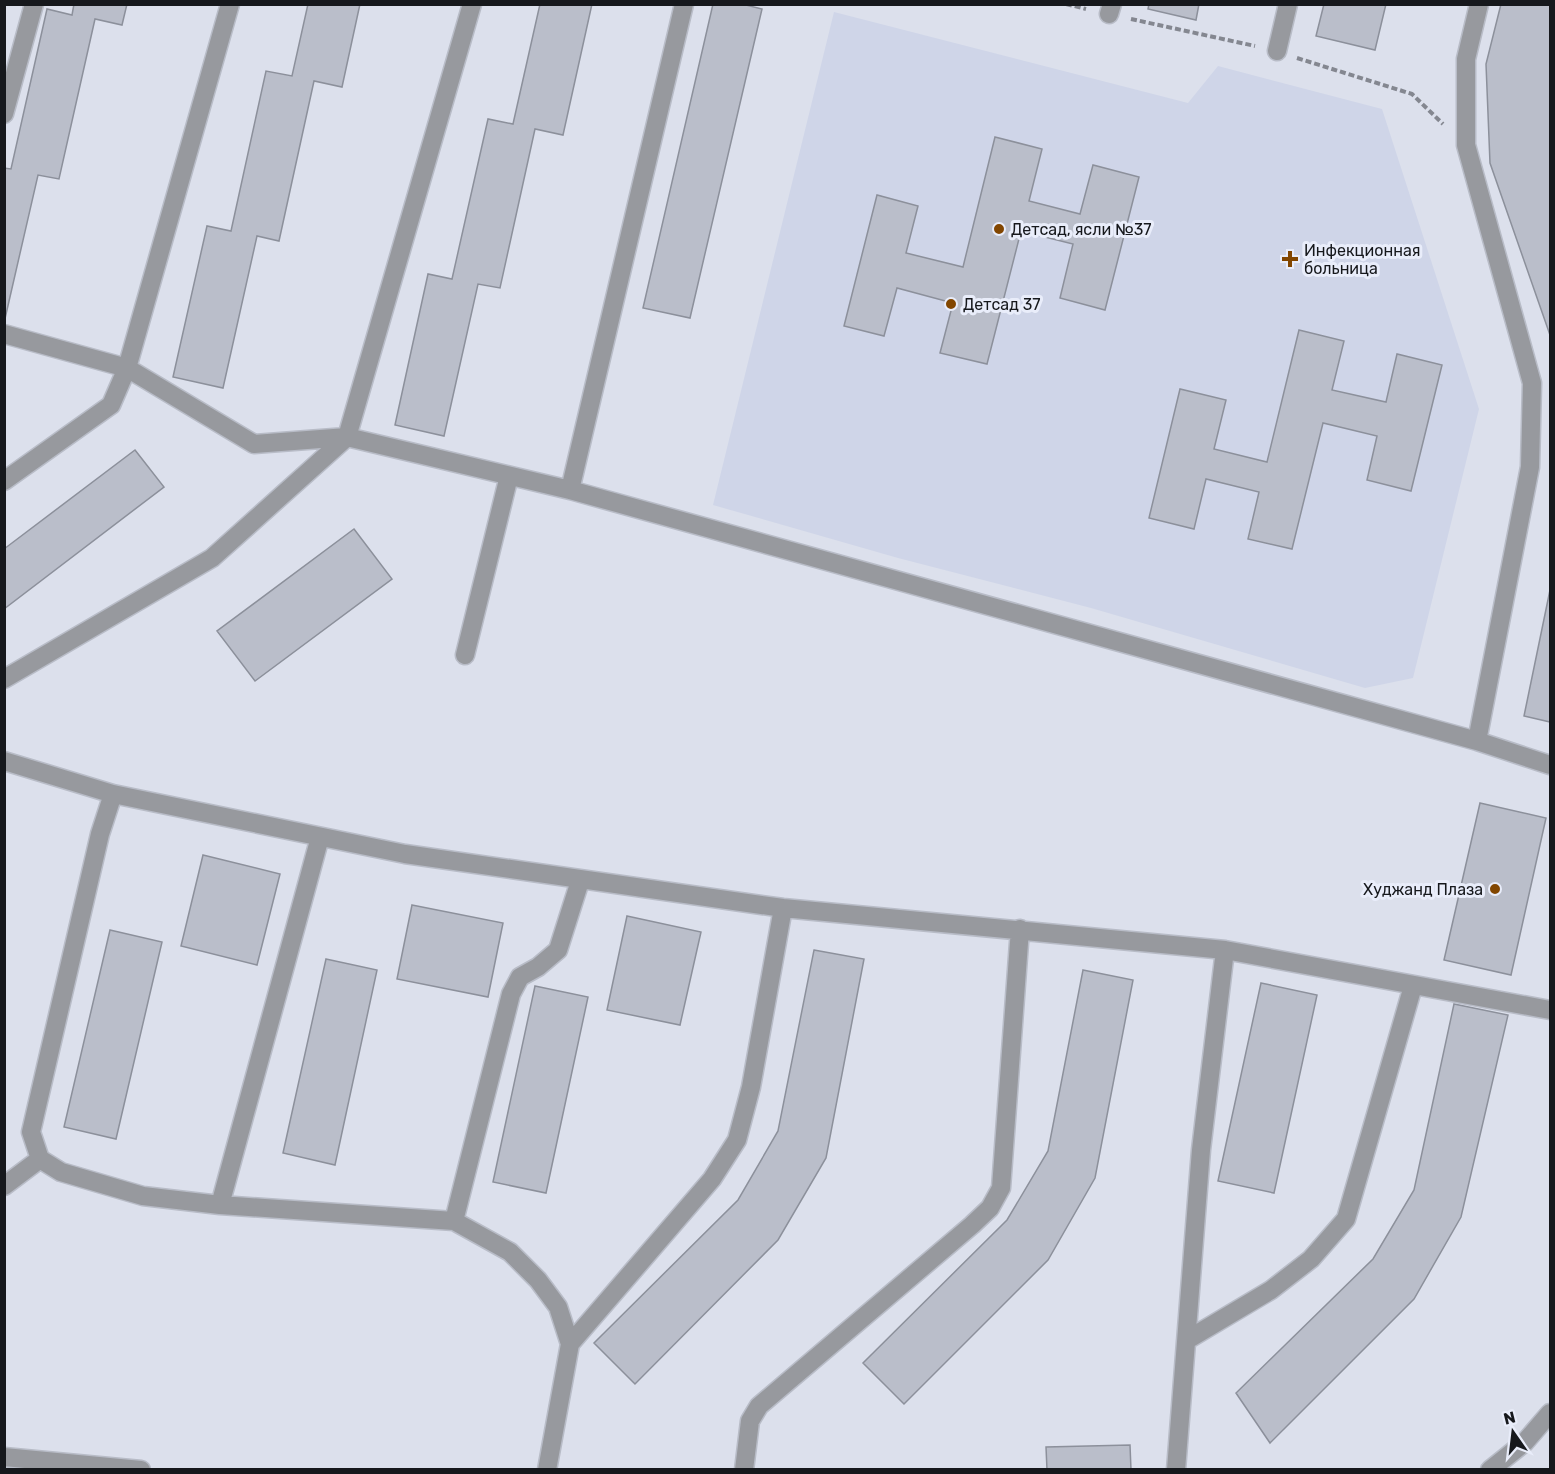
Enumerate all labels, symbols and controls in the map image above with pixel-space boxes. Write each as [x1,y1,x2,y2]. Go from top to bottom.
place label: Детсад, ясли №37 [1011,220,1151,239]
marker: Детсад, ясли №37 [992,222,1006,236]
place label: Инфекционная больница [1304,241,1420,278]
marker: Инфекционная больница [1281,250,1299,268]
place label: Детсад 37 [963,295,1041,314]
marker: Детсад 37 [944,297,958,311]
place label: Худжанд Плаза [1363,880,1483,899]
marker: Худжанд Плаза [1488,882,1502,896]
north arrow [1483,1402,1543,1462]
text: N [1502,1407,1517,1429]

